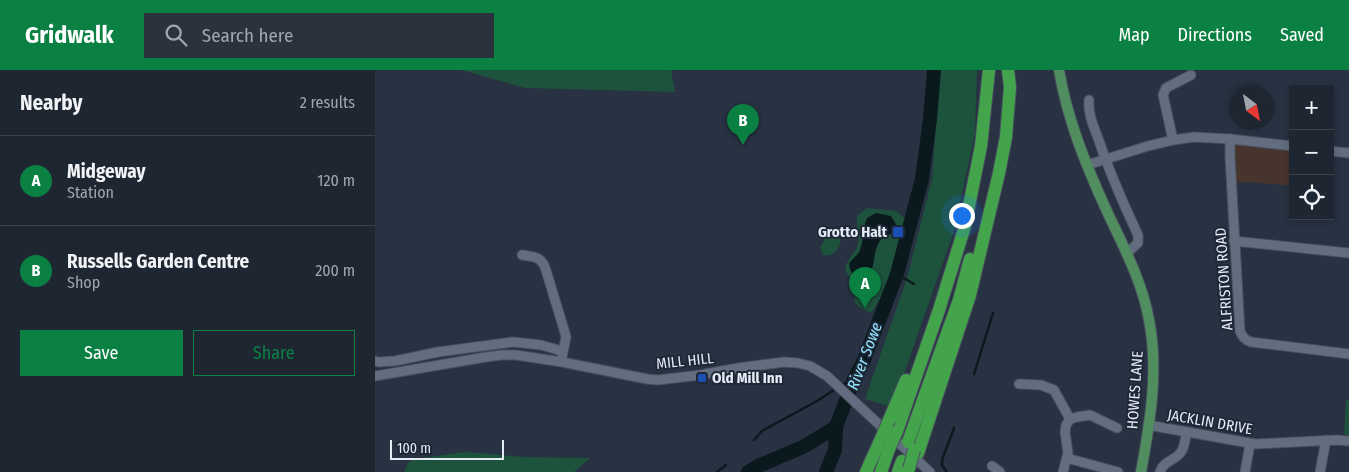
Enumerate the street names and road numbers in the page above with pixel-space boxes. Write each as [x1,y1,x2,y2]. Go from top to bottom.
street label: ALFRISTON ROAD [1211,227,1237,331]
street label: MILL HILL [655,349,715,373]
street label: HOWES LANE [1123,350,1147,430]
street label: JACKLIN DRIVE [1166,406,1254,438]

